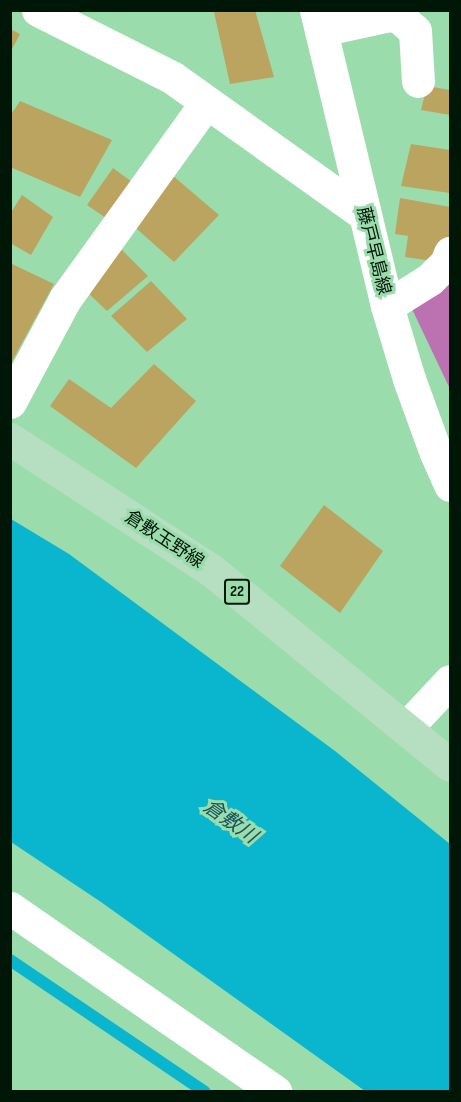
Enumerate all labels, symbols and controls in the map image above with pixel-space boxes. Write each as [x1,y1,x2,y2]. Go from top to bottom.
street label: 藤戸早島線 [352,205,394,297]
street label: 倉敷玉野線 [120,506,208,574]
road number: 22 [224,579,250,605]
water label: 倉敷川 [199,795,261,849]

